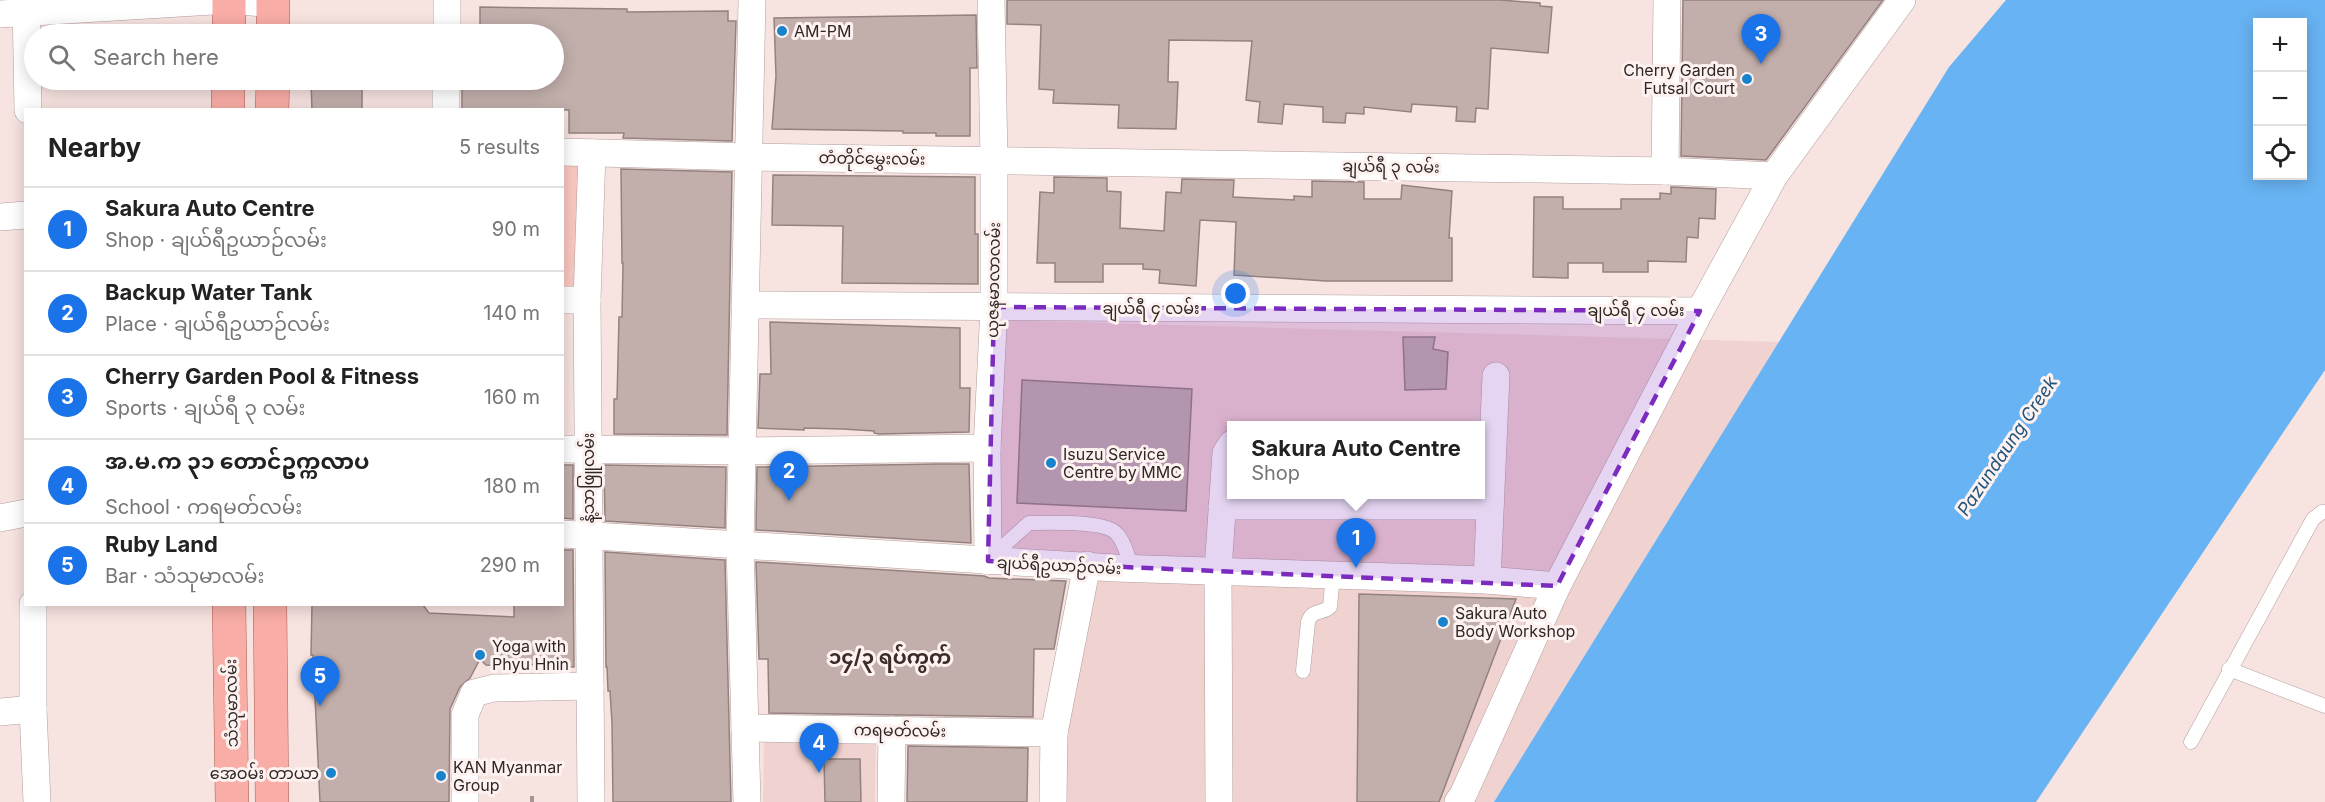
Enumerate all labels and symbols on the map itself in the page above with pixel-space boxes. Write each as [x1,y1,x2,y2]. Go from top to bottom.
pin: 3 [1742,14,1780,64]
place label: AM-PM [794,21,852,41]
marker: AM-PM [775,24,789,38]
place label: Cherry Garden Futsal Court [1623,60,1735,98]
marker: Cherry Garden Futsal Court [1740,72,1754,86]
street label: တံတိုင်မွှေးလမ်း [818,146,926,174]
street label: ချယ်ရီ ၃ လမ်း [1342,154,1440,181]
street label: ယုဇနမာလာလမ်း [981,222,1009,338]
your location [1221,279,1250,308]
street label: ချယ်ရီ ၄ လမ်း [1102,297,1200,322]
street label: ချယ်ရီ ၄ လမ်း [1587,299,1685,324]
water label: Pazundaung Creek [1953,371,2062,520]
street label: နံ့သာဖြူလမ်း [577,433,602,523]
place label: Isuzu Service Centre by MMC [1063,444,1182,482]
pin: 2 [770,452,808,501]
marker: Isuzu Service Centre by MMC [1044,456,1058,470]
pin: 1 [1336,518,1376,568]
street label: ချယ်ရီဥယာဉ်လမ်း [996,551,1122,582]
place label: Sakura Auto Body Workshop [1455,603,1575,641]
marker: Sakura Auto Body Workshop [1436,615,1450,629]
place label: Yoga with Phyu Hnin [492,636,569,674]
district label: ၁၄/၃ ရပ်ကွက် [829,644,951,673]
marker: Yoga with Phyu Hnin [473,648,487,662]
pin: 5 [300,656,340,706]
street label: သံသုမာလမ်း [219,658,247,747]
street label: ကရမတ်လမ်း [854,718,946,745]
pin: 4 [800,724,838,773]
place label: KAN Myanmar Group [453,757,562,795]
place label: အေဝမ်း တာယာ [210,762,319,783]
marker: အေဝမ်း တာယာ [324,766,338,780]
marker: KAN Myanmar Group [434,769,448,783]

